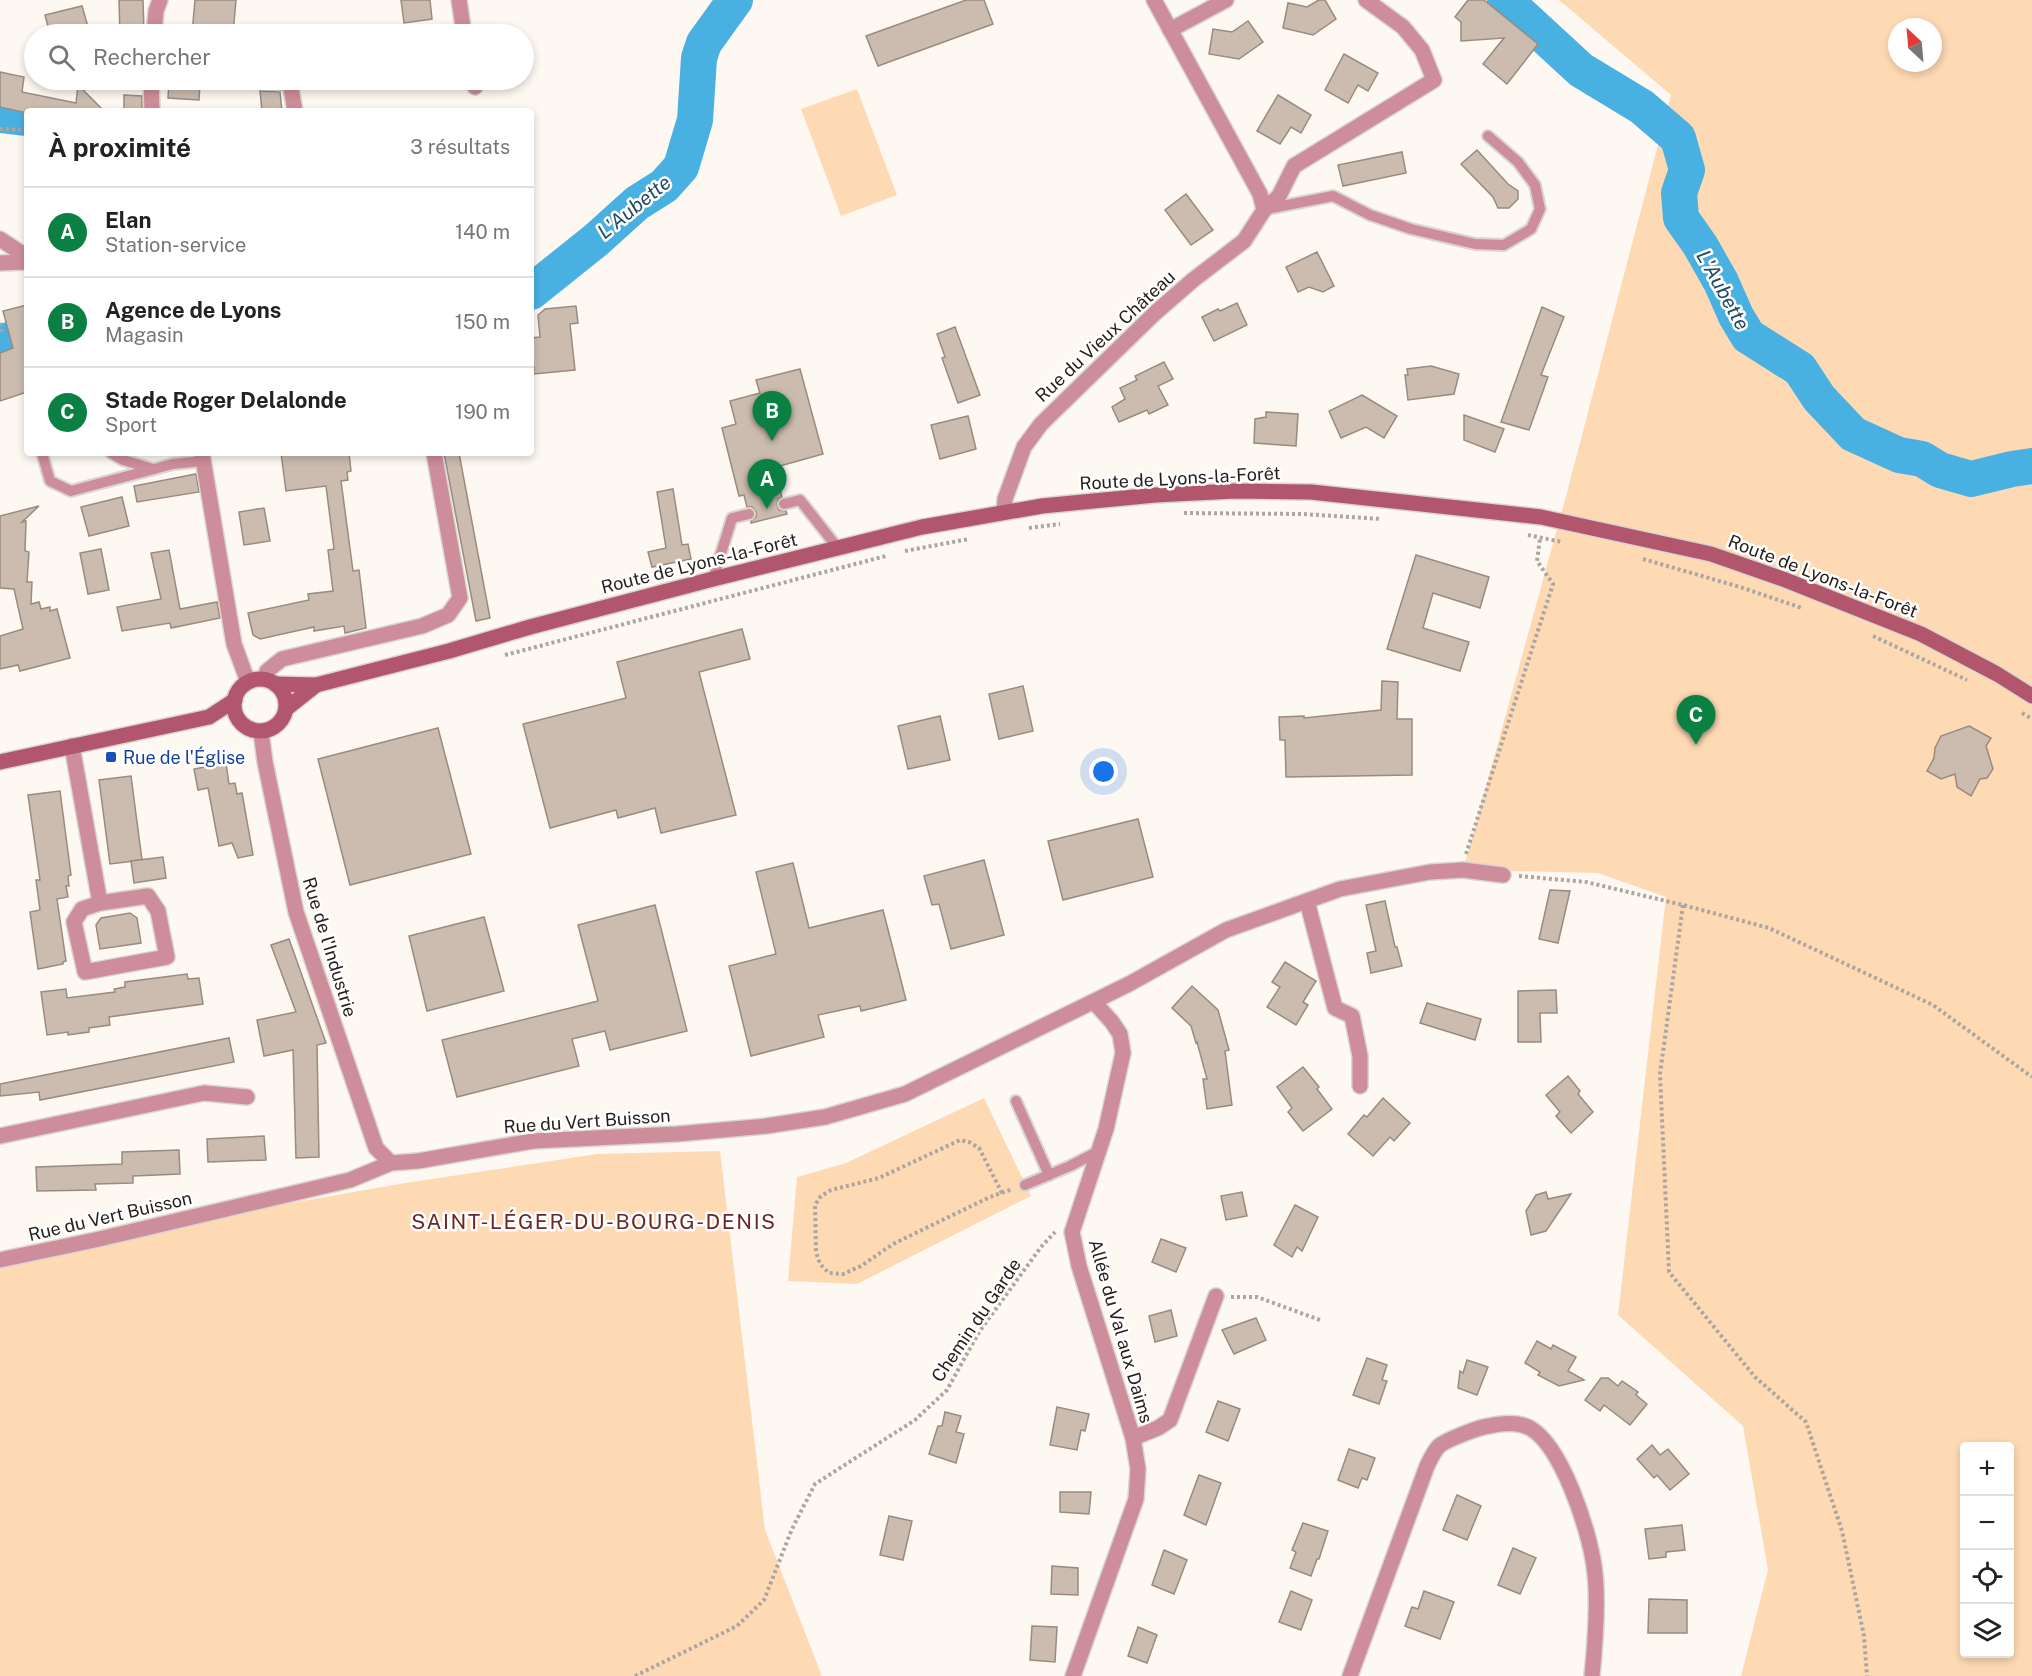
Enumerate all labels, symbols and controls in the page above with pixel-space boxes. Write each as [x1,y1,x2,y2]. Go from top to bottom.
north arrow [1888,18,1942,72]
search box [24,24,534,90]
icon: search [45,41,78,74]
text: Rechercher [93,44,211,70]
text: À proximité [48,132,191,163]
text: 3 résultats [410,135,510,159]
water label: L'Aubette [592,170,676,244]
text: Elan [105,207,151,233]
text: A [60,220,75,244]
text: 140 m [455,220,510,244]
text: Station-service [105,233,246,257]
water label: L'Aubette [1691,246,1755,334]
street label: Rue du Vieux Château [1031,266,1179,406]
text: Agence de Lyons [105,297,281,323]
text: B [61,310,74,334]
text: 150 m [455,310,510,334]
text: Magasin [105,323,184,347]
text: Stade Roger Delalonde [105,387,347,413]
pin: B [752,392,792,441]
text: C [60,400,75,424]
text: 190 m [455,400,510,424]
text: Sport [105,413,157,437]
pin: A [748,460,786,509]
street label: Route de Lyons-la-Forêt [1079,462,1281,494]
street label: Route de Lyons-la-Forêt [599,528,799,598]
street label: Route de Lyons-la-Forêt [1725,530,1921,622]
pin: C [1676,696,1716,745]
place label: Rue de l'Église [123,746,245,768]
marker: Rue de l'Église [104,750,118,764]
your location [1089,757,1118,786]
street label: Rue de l'Industrie [299,874,361,1020]
street label: Rue du Vert Buisson [503,1105,671,1137]
street label: Rue du Vert Buisson [26,1187,194,1245]
district label: SAINT-LÉGER-DU-BOURG-DENIS [411,1209,777,1234]
street label: Allée du Val aux Daims [1085,1237,1157,1425]
street label: Chemin du Garde [927,1254,1025,1386]
map controls [1960,1442,2014,1658]
button: + [1960,1442,2014,1496]
button: − [1960,1496,2014,1550]
button: locate [1960,1550,2014,1604]
button: layers [1960,1604,2014,1658]

